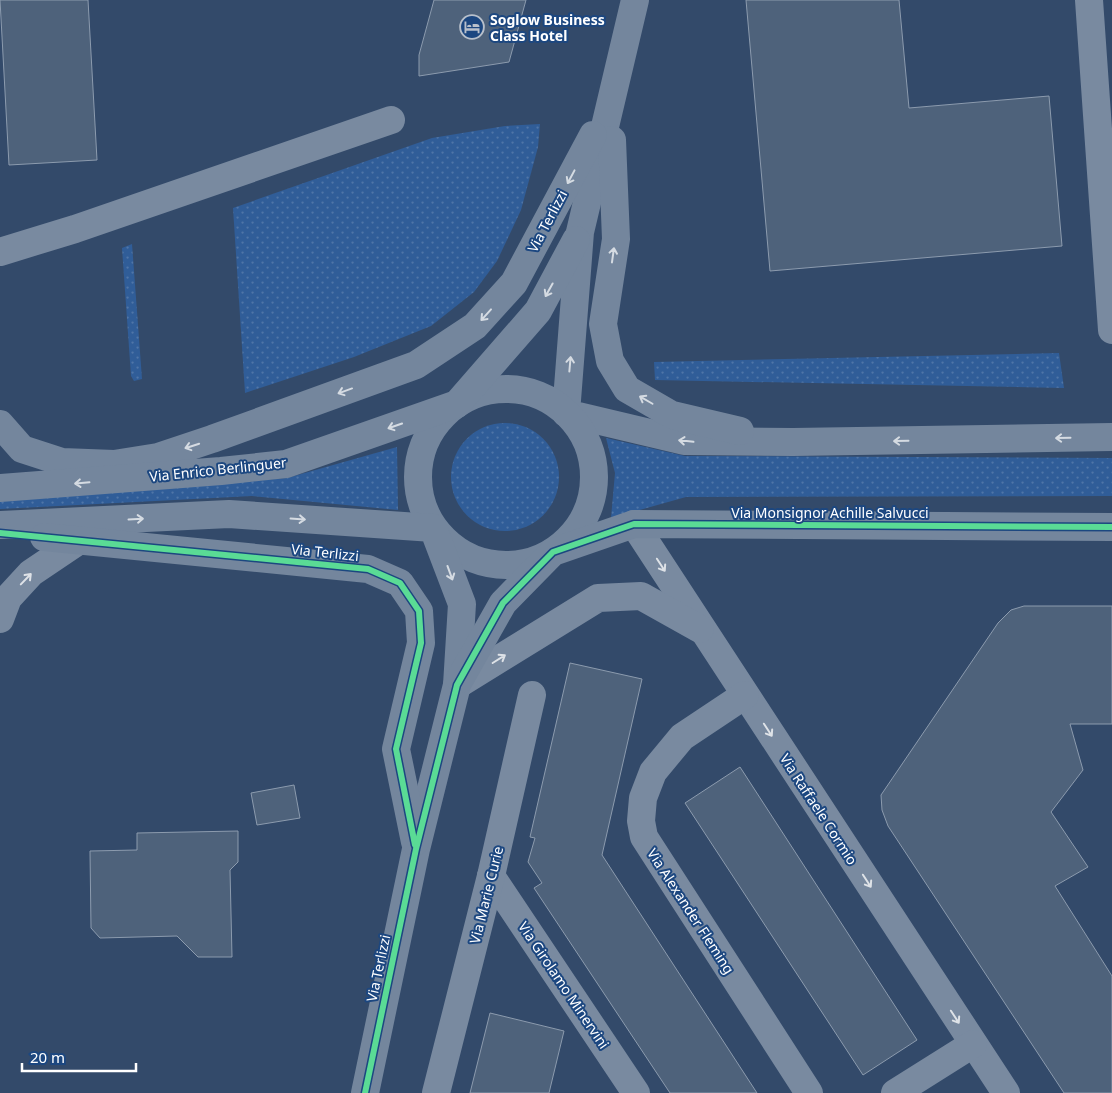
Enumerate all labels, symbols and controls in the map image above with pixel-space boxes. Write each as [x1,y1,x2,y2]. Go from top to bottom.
place label: Soglow Business Class Hotel [490,10,605,45]
hotel icon: Soglow Business Class Hotel [459,14,485,40]
one-way arrow [565,169,575,184]
street label: Via Terlizzi [523,187,571,255]
one-way arrow [608,247,618,263]
one-way arrow [544,283,554,298]
one-way arrow [480,308,492,321]
one-way arrow [565,357,575,373]
one-way arrow [337,387,353,396]
one-way arrow [639,395,654,405]
one-way arrow [388,422,403,431]
one-way arrow [1056,433,1072,443]
one-way arrow [678,436,694,445]
one-way arrow [893,436,909,445]
one-way arrow [184,442,200,451]
street label: Via Enrico Berlinguer [149,452,288,486]
one-way arrow [74,478,90,488]
street label: Via Monsignor Achille Salvucci [731,503,929,522]
one-way arrow [128,514,144,523]
one-way arrow [290,514,306,523]
street label: Via Terlizzi [290,539,360,565]
one-way arrow [656,557,666,571]
one-way arrow [446,565,455,581]
one-way arrow [20,573,32,585]
one-way arrow [491,654,505,664]
one-way arrow [764,723,774,737]
street label: Via Raffaele Cormio [776,750,862,868]
street label: Via Marie Curie [465,844,507,946]
street label: Via Alexander Fleming [643,844,739,978]
one-way arrow [861,874,872,888]
street label: Via Girolamo Minervini [514,918,614,1052]
street label: Via Terlizzi [362,933,394,1003]
one-way arrow [951,1010,961,1024]
scale bar [22,1040,136,1072]
text: 20 m [30,1047,65,1067]

